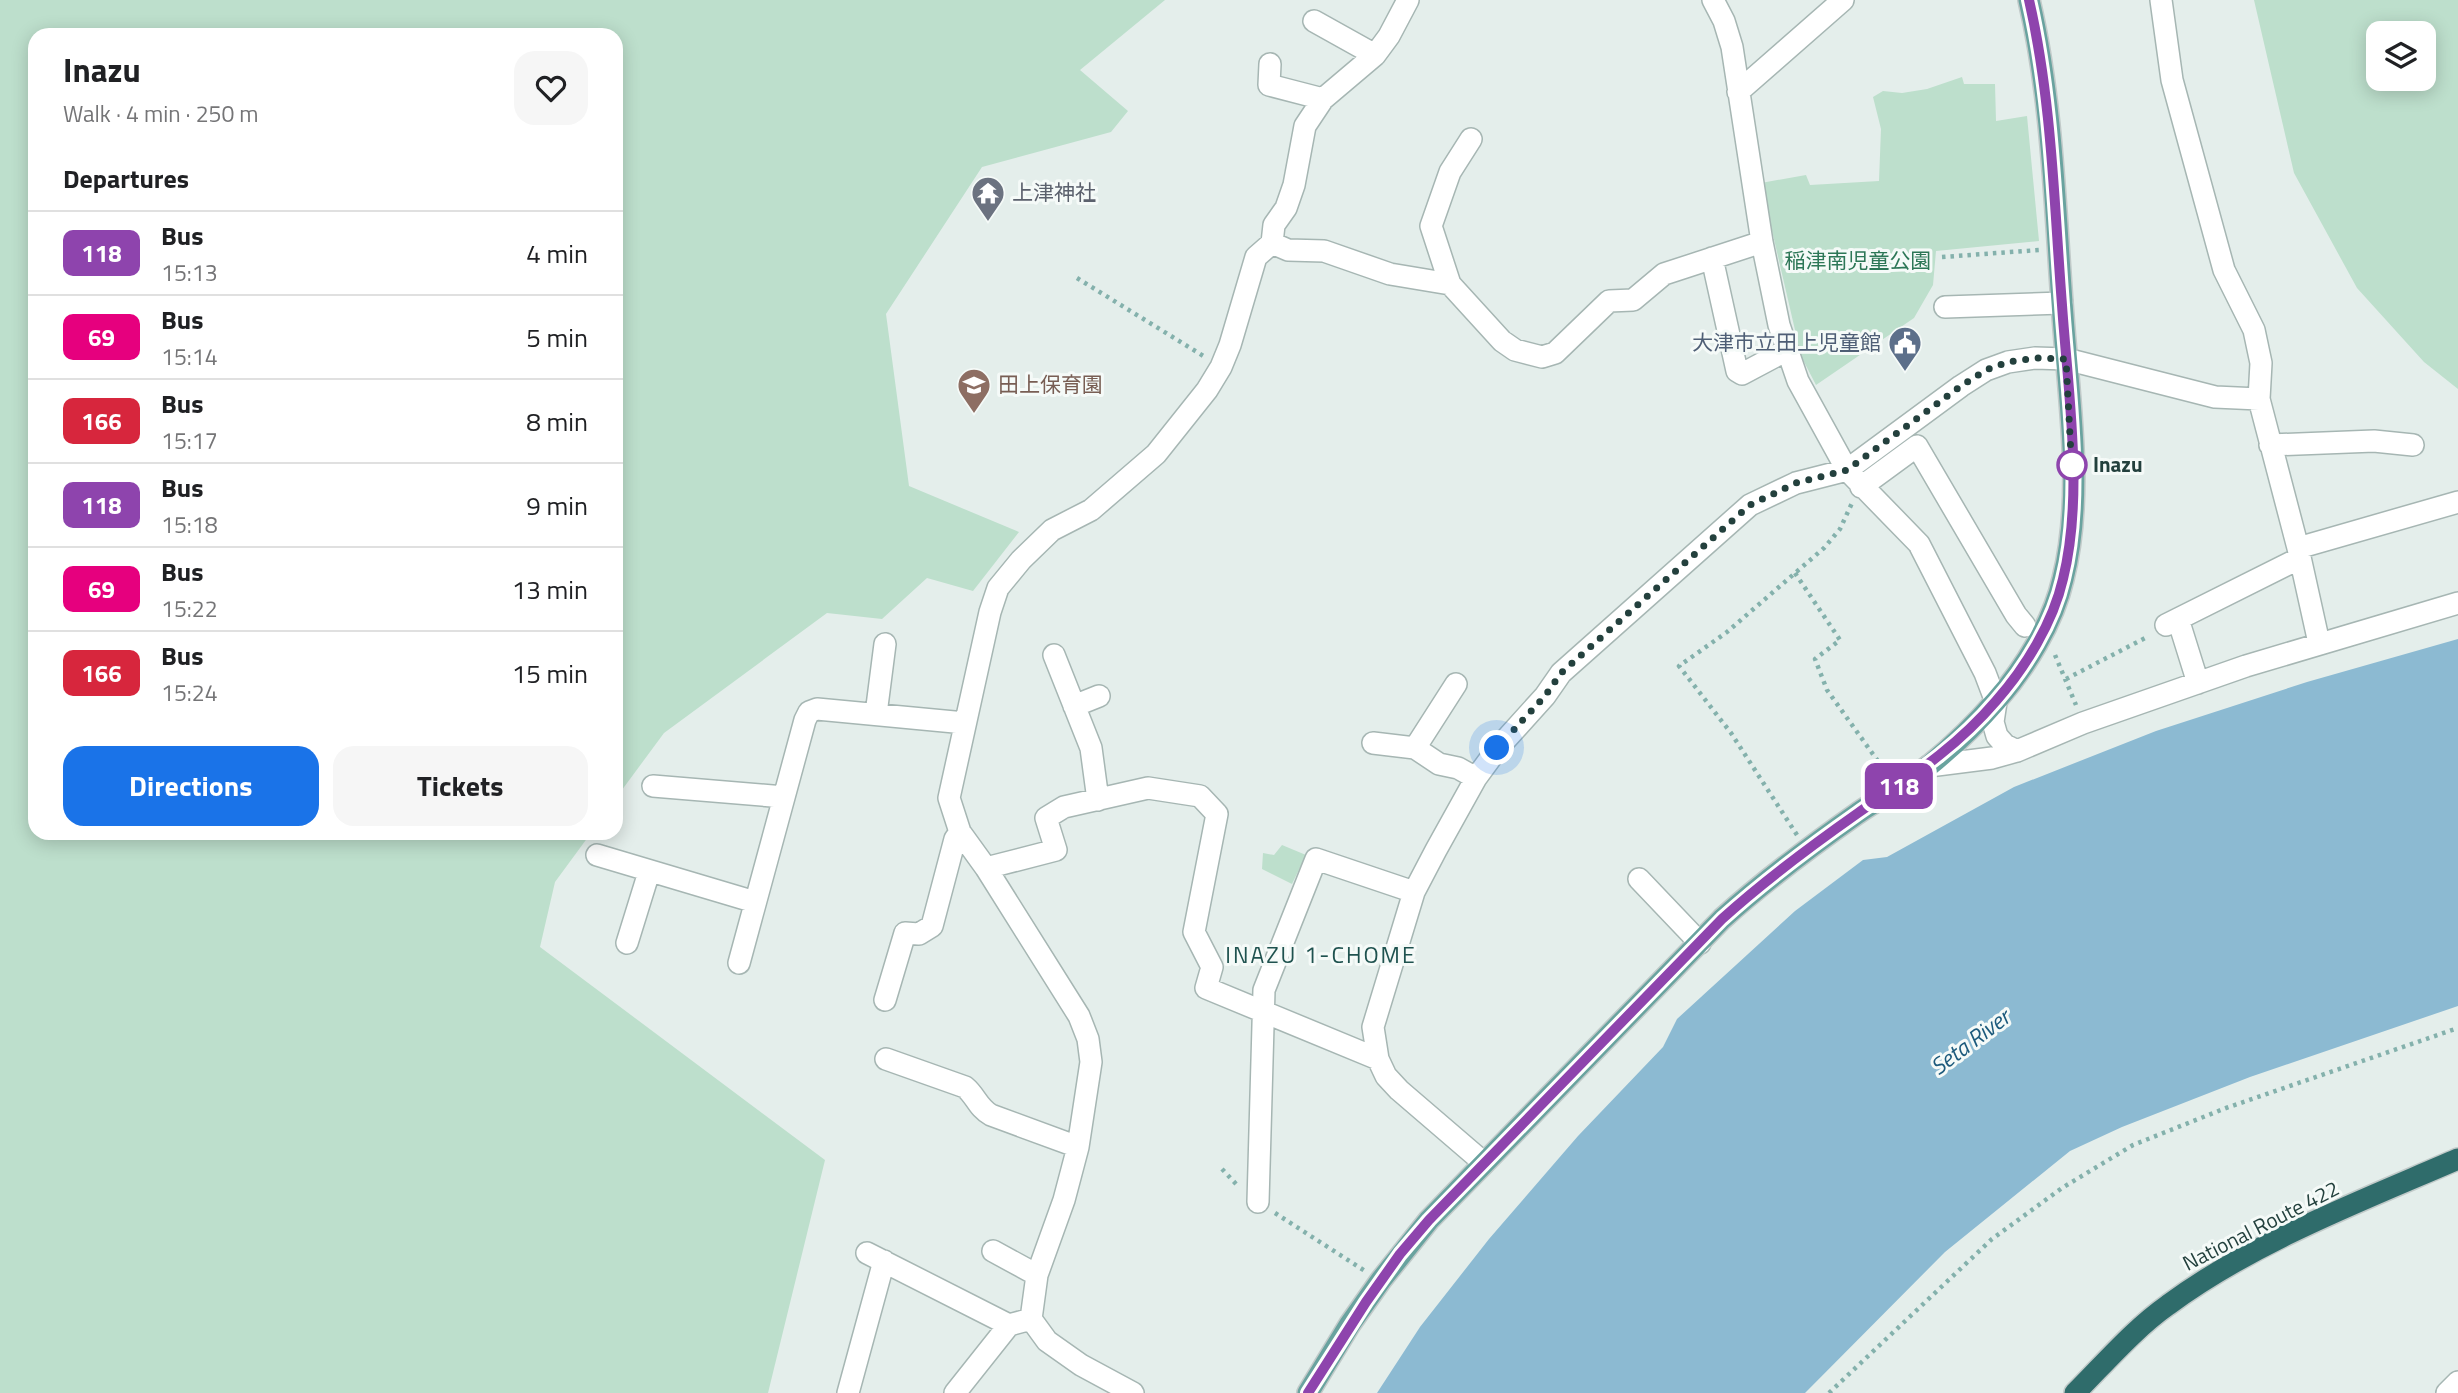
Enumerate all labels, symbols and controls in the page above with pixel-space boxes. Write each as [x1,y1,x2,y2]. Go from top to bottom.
map controls [2366,21,2436,91]
button: layers [2366,21,2436,91]
text: Inazu [63,45,141,95]
button: heart [514,51,588,125]
text: Walk · 4 min · 250 m [63,96,259,131]
text: Departures [63,159,189,198]
temple icon: 上津神社 [969,174,1007,223]
place label: 上津神社 [1012,176,1096,208]
text: Bus [161,216,203,255]
text: 4 min [526,234,588,273]
text: 118 [81,235,122,271]
park label: 稲津南児童公園 [1785,244,1932,276]
text: 15:13 [161,255,218,290]
text: Bus [161,300,203,339]
text: 5 min [526,318,588,357]
text: 69 [88,319,115,355]
public building icon: 大津市立田上児童館 [1886,324,1924,373]
place label: 大津市立田上児童館 [1692,326,1881,358]
text: 15:14 [161,339,218,374]
school or university icon: 田上保育園 [955,366,993,415]
place label: 田上保育園 [998,368,1103,400]
text: Bus [161,384,203,423]
text: 8 min [526,402,588,441]
text: 166 [81,403,122,439]
text: 15:17 [161,423,218,458]
place label: Inazu [2093,448,2143,480]
marker: Inazu [2057,450,2087,480]
text: Bus [161,468,203,507]
text: 9 min [526,486,588,525]
text: 118 [81,487,122,523]
text: 15:18 [161,507,218,542]
text: Bus [161,552,203,591]
text: 13 min [512,570,588,609]
text: 69 [88,571,115,607]
text: 15:22 [161,591,218,626]
text: Bus [161,636,203,675]
text: 15 min [512,654,588,693]
text: 166 [81,655,122,691]
text: 15:24 [161,675,218,710]
your location [1479,730,1514,765]
button: Directions [63,746,319,826]
button: Tickets [333,746,588,826]
line badge: 118 [1859,763,1939,809]
text: 118 [1879,768,1919,804]
district label: INAZU 1-CHOME [1225,937,1417,972]
water label: Seta River [1923,998,2019,1083]
street label: National Route 422 [2177,1172,2344,1278]

